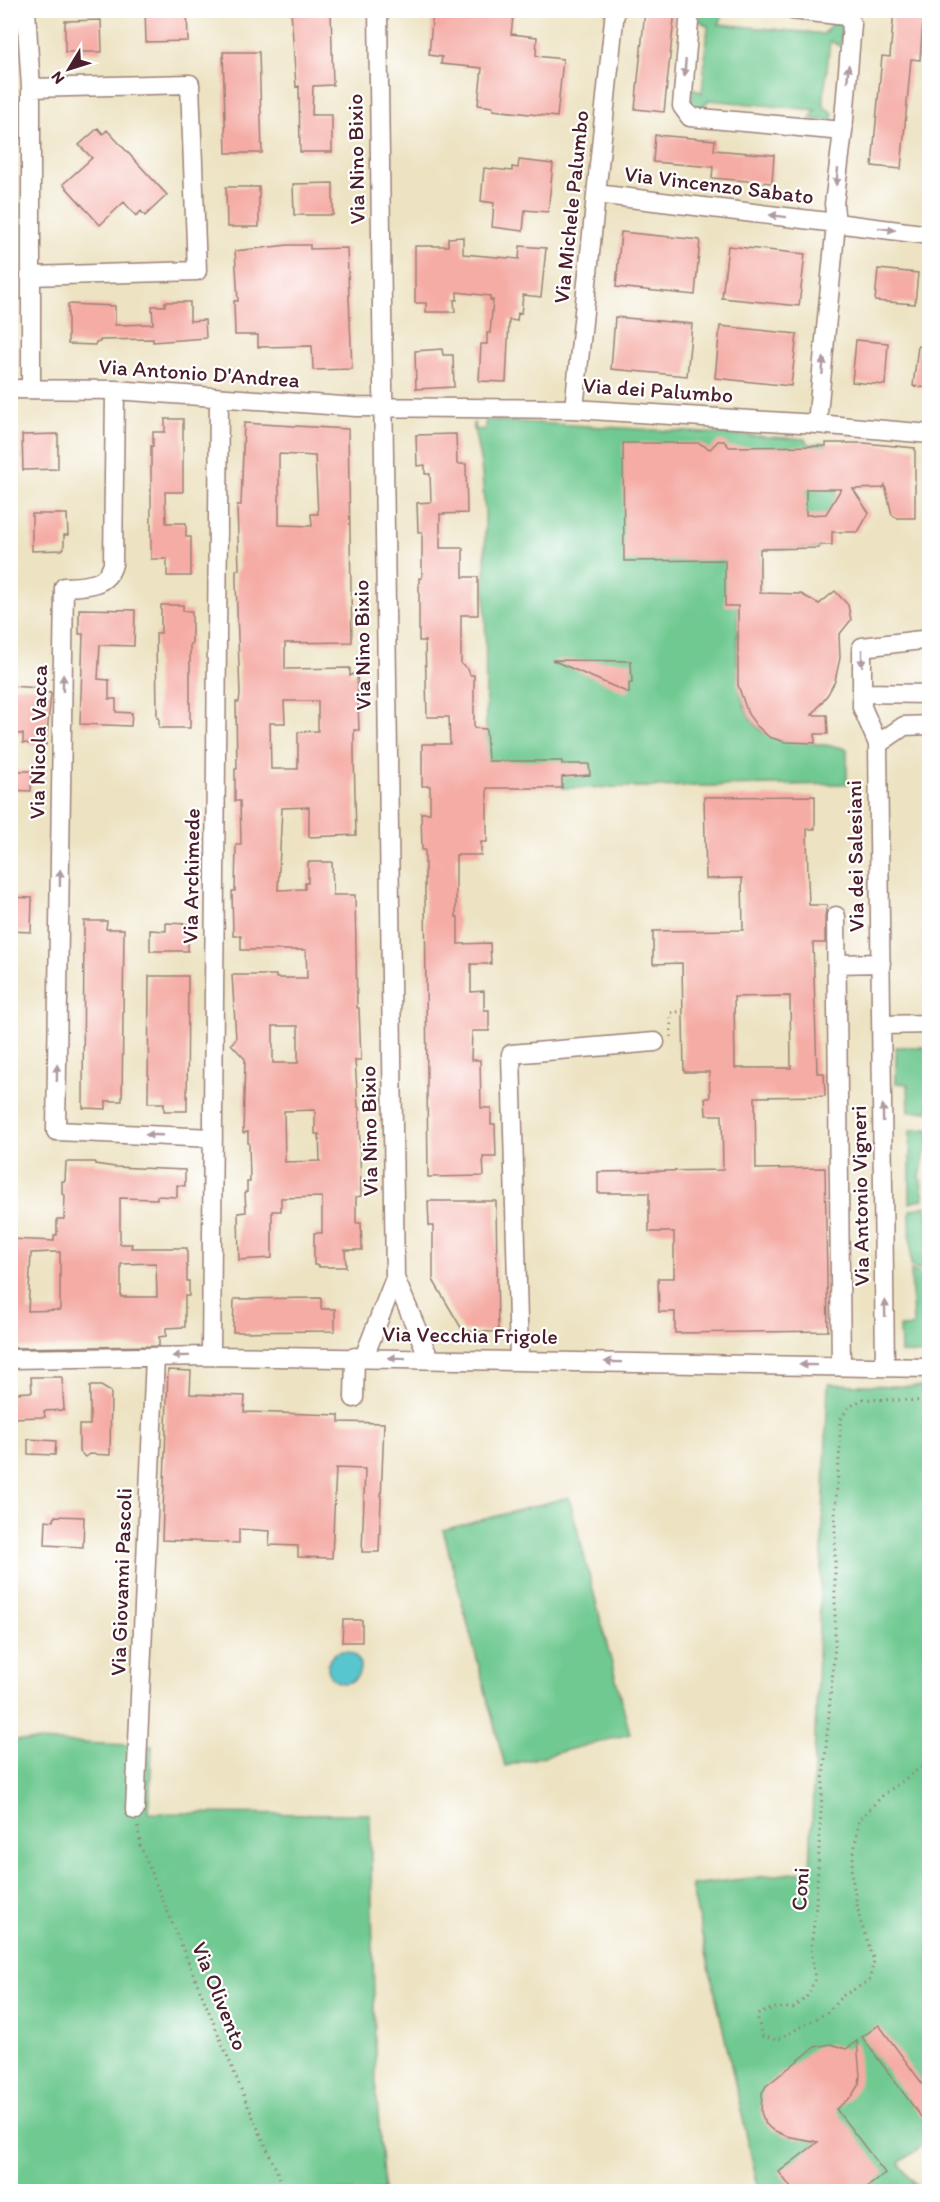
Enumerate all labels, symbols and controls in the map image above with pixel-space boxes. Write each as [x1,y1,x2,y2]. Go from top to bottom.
north arrow [39,39,99,99]
one-way arrow [680,59,690,78]
one-way arrow [843,63,853,82]
text: N [47,68,68,88]
street label: Via Nino Bixio [341,93,371,225]
street label: Via Michele Palumbo [547,109,595,305]
street label: Via Vincenzo Sabato [623,160,815,210]
one-way arrow [832,167,842,186]
one-way arrow [768,211,787,221]
one-way arrow [878,225,897,234]
street label: Via Antonio D'Andrea [98,353,301,394]
one-way arrow [818,356,828,375]
street label: Via dei Palumbo [582,371,734,409]
street label: Via Nino Bixio [347,579,377,711]
one-way arrow [857,649,867,668]
street label: Via Nicola Vacca [23,664,53,820]
one-way arrow [58,673,68,692]
street label: Via dei Salesiani [840,780,870,932]
street label: Via Archimede [176,808,206,944]
one-way arrow [55,868,65,887]
one-way arrow [52,1063,62,1082]
street label: Via Nino Bixio [354,1065,384,1197]
one-way arrow [878,1104,888,1123]
street label: Via Antonio Vigneri [845,1105,875,1287]
one-way arrow [145,1131,164,1140]
one-way arrow [880,1299,890,1318]
street label: Via Vecchia Frigole [382,1320,558,1350]
one-way arrow [172,1351,191,1361]
one-way arrow [388,1353,407,1363]
one-way arrow [604,1357,623,1366]
one-way arrow [799,1361,818,1370]
street label: Via Giovanni Pascoli [104,1487,138,1677]
street label: Coni [785,1866,815,1912]
street label: Via Olivento [186,1938,254,2054]

